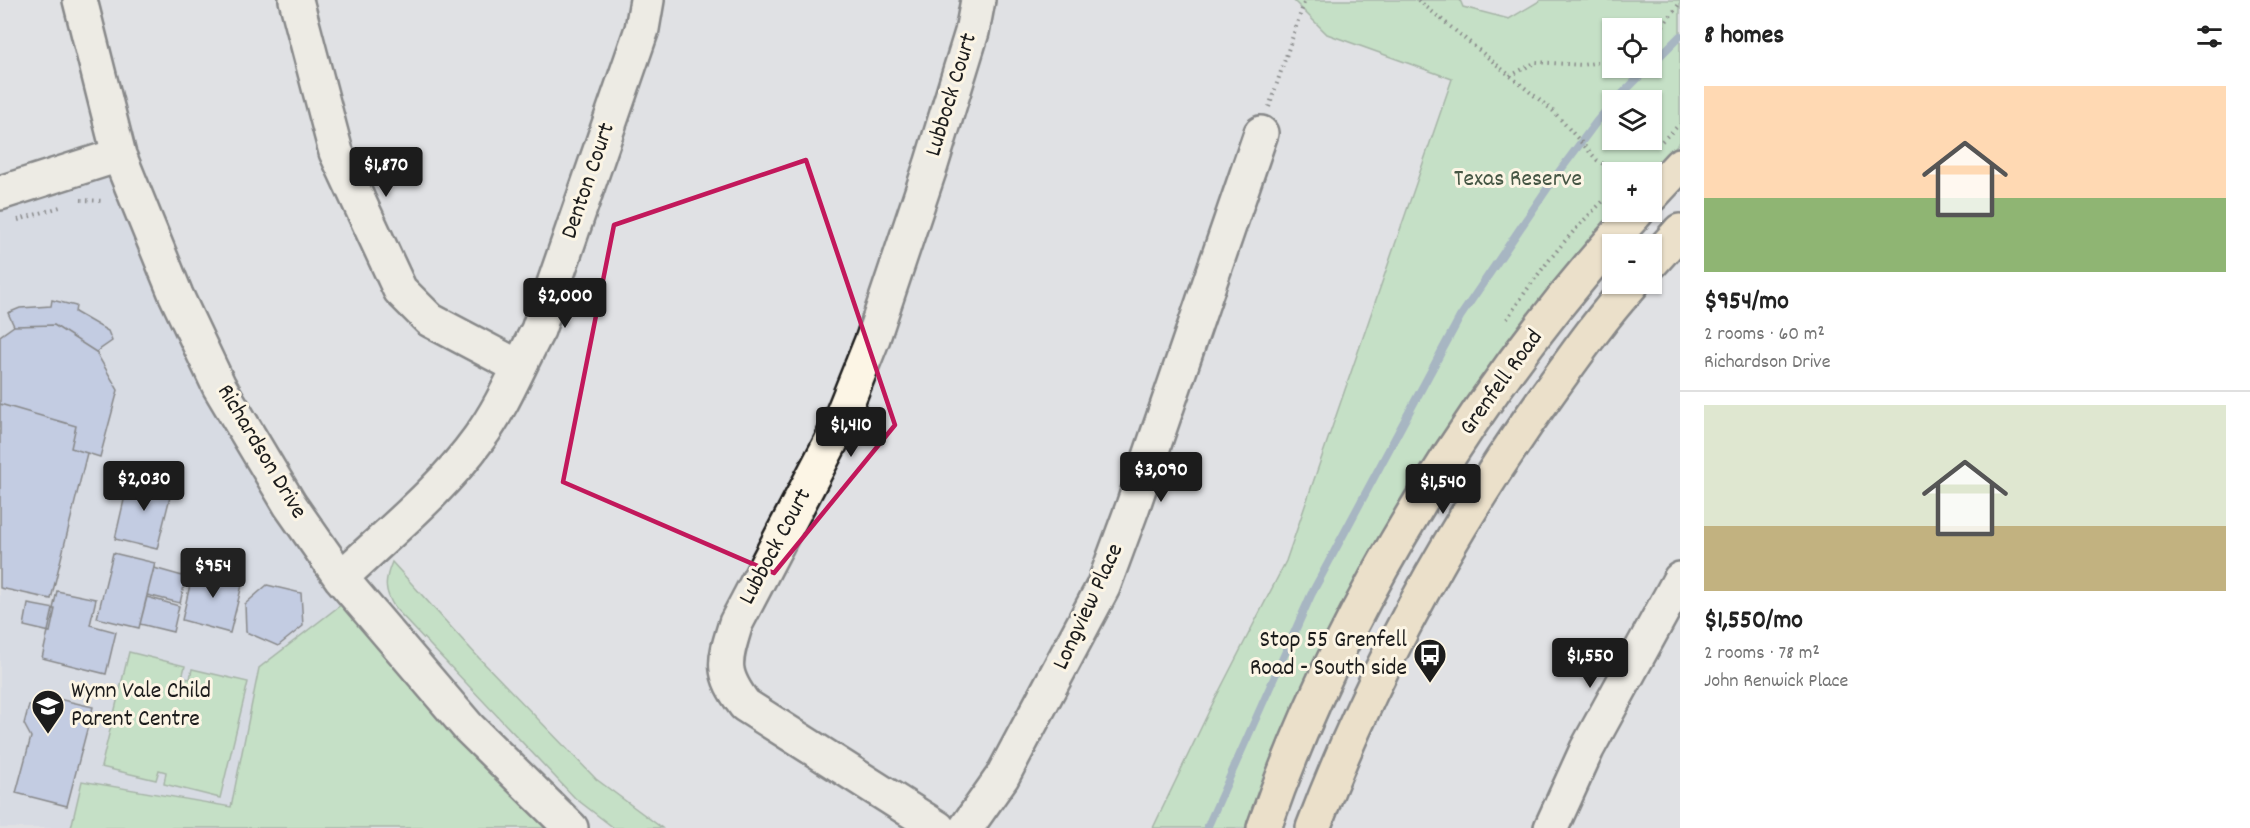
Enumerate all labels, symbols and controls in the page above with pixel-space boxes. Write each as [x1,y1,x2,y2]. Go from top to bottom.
map controls [1602,18,1662,294]
button: locate [1602,18,1662,78]
text: 8 homes [1704,18,1784,55]
icon: filters [2193,20,2226,53]
street label: Lubbock Court [917,29,987,161]
button: layers [1602,90,1662,150]
street label: Denton Court [553,118,625,244]
icon: home [1911,125,2019,233]
pin: $1,870 [337,147,435,198]
text: $1,870 [364,152,408,180]
button: + [1602,162,1662,222]
park label: Texas Reserve [1454,163,1582,197]
button: − [1602,234,1662,294]
pin: $2,000 [516,278,614,329]
text: $2,000 [537,283,593,311]
text: $954/mo [1704,284,1789,321]
text: 2 rooms · 60 m² [1704,321,1825,349]
street label: Grenfell Road [1452,323,1552,443]
text: Richardson Drive [1704,349,1830,377]
street label: Richardson Drive [207,378,315,526]
pin: $1,410 [802,407,900,458]
text: $1,410 [830,412,872,440]
icon: home [1911,444,2019,552]
pin: $3,090 [1112,452,1210,503]
text: $3,090 [1134,457,1188,485]
pin: $2,030 [95,461,193,512]
pin: $1,540 [1394,464,1492,515]
text: $2,030 [117,466,171,494]
text: $1,540 [1420,469,1466,497]
street label: Lubbock Court [731,483,821,611]
street label: Longview Place [1045,538,1133,676]
pin: $954 [177,548,249,599]
text: $954 [195,553,231,581]
text: $1,550/mo [1704,603,1803,640]
place label: Stop 55 Grenfell Road - South side [1250,624,1407,686]
bus stop icon: Stop 55 Grenfell Road - South side [1412,637,1448,684]
pin: $1,550 [1541,638,1639,689]
text: 2 rooms · 78 m² [1704,640,1820,668]
text: $1,550 [1566,643,1614,671]
text: John Renwick Place [1704,668,1848,696]
place label: Wynn Vale Child Parent Centre [71,675,211,737]
school or university icon: Wynn Vale Child Parent Centre [30,688,66,735]

